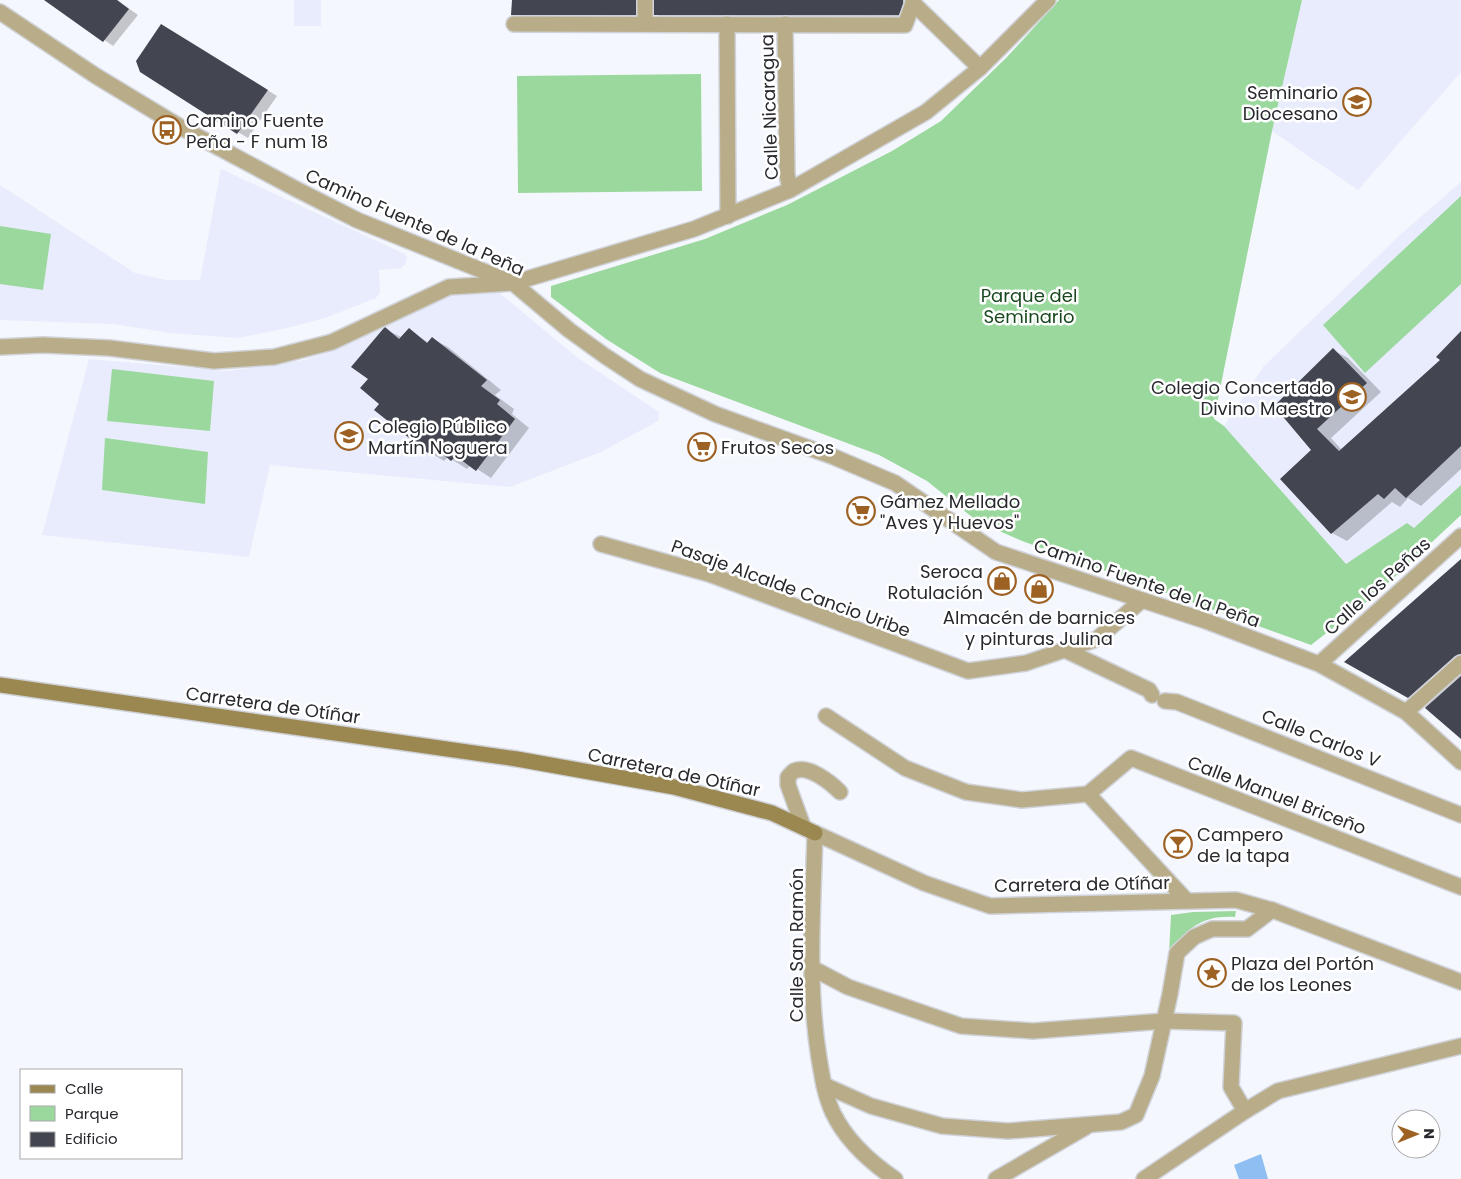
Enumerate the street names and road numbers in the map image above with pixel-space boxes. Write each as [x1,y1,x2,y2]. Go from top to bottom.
street label: Calle Nicaragua [754,34,784,180]
street label: Camino Fuente de la Peña [301,162,529,282]
street label: Calle los Peñas [1318,531,1436,641]
street label: Pasaje Alcalde Cancio Uribe [668,533,914,643]
street label: Camino Fuente de la Peña [1031,533,1263,633]
street label: Carretera de Otíñar [184,680,362,730]
street label: Calle Carlos V [1258,703,1384,773]
street label: Carretera de Otíñar [585,742,763,803]
street label: Calle Manuel Briceño [1184,749,1370,841]
street label: Calle San Ramón [784,868,809,1022]
street label: Carretera de Otíñar [994,870,1170,898]

